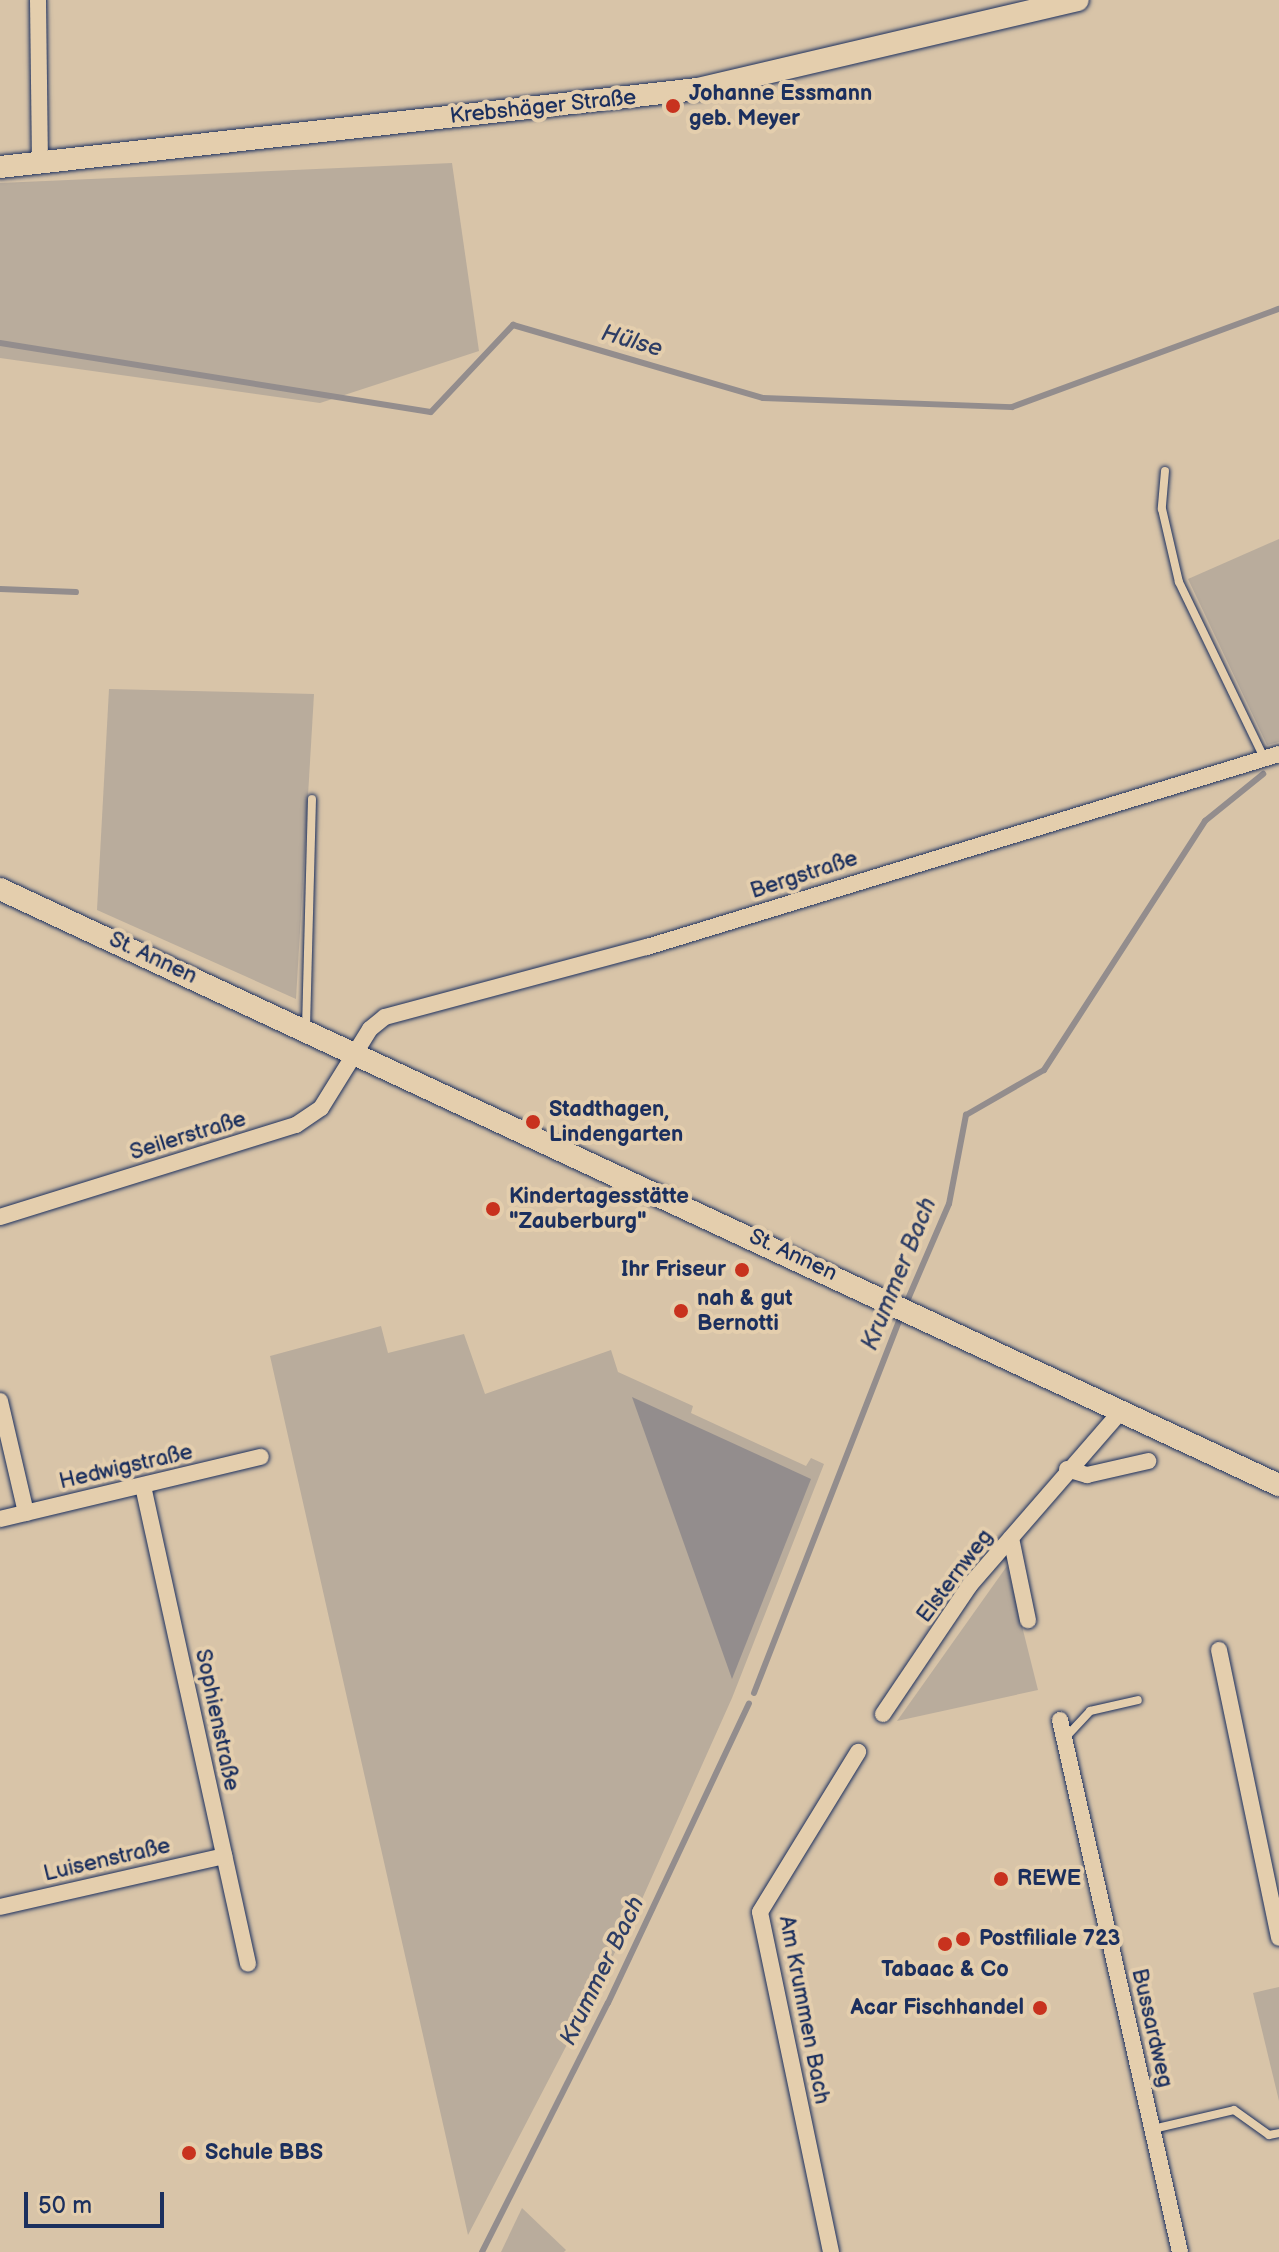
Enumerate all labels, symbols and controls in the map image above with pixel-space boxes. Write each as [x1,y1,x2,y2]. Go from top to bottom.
place label: Johanne Essmann geb. Meyer [689,80,872,132]
street label: Krebshäger Straße [448,84,638,130]
marker: Johanne Essmann geb. Meyer [664,97,682,115]
water label: Hülse [598,319,666,363]
street label: Bergstraße [747,845,861,905]
street label: St. Annen [105,926,201,990]
place label: Stadthagen, Lindengarten [549,1096,683,1148]
street label: Seilerstraße [127,1106,249,1166]
marker: Stadthagen, Lindengarten [524,1113,542,1131]
place label: Kindertagesstätte "Zauberburg" [509,1183,689,1234]
water label: Krummer Bach [855,1193,943,1355]
marker: Kindertagesstätte "Zauberburg" [484,1200,502,1218]
street label: St. Annen [745,1223,841,1287]
place label: Ihr Friseur [621,1257,726,1283]
marker: Ihr Friseur [733,1261,751,1279]
place label: nah & gut Bernotti [697,1285,793,1336]
marker: nah & gut Bernotti [672,1302,690,1320]
street label: Hedwigstraße [57,1439,195,1495]
street label: Elsternweg [911,1524,999,1628]
street label: Sophienstraße [189,1647,245,1793]
street label: Luisenstraße [41,1833,173,1887]
place label: REWE [1017,1866,1081,1892]
marker: REWE [992,1870,1010,1888]
water label: Krummer Bach [554,1892,650,2050]
street label: Am Krummen Bach [773,1914,835,2106]
place label: Postfiliale 723 [979,1926,1120,1952]
marker: Postfiliale 723 [954,1930,972,1948]
marker: Tabaac & Co [936,1935,954,1953]
place label: Tabaac & Co [881,1957,1009,1983]
street label: Bussardweg [1126,1966,1178,2090]
place label: Acar Fischhandel [850,1995,1024,2021]
marker: Acar Fischhandel [1031,1999,1049,2017]
place label: Schule BBS [205,2140,323,2166]
marker: Schule BBS [180,2144,198,2162]
scale bar [28,2176,168,2226]
text: 50 m [38,2191,92,2220]

